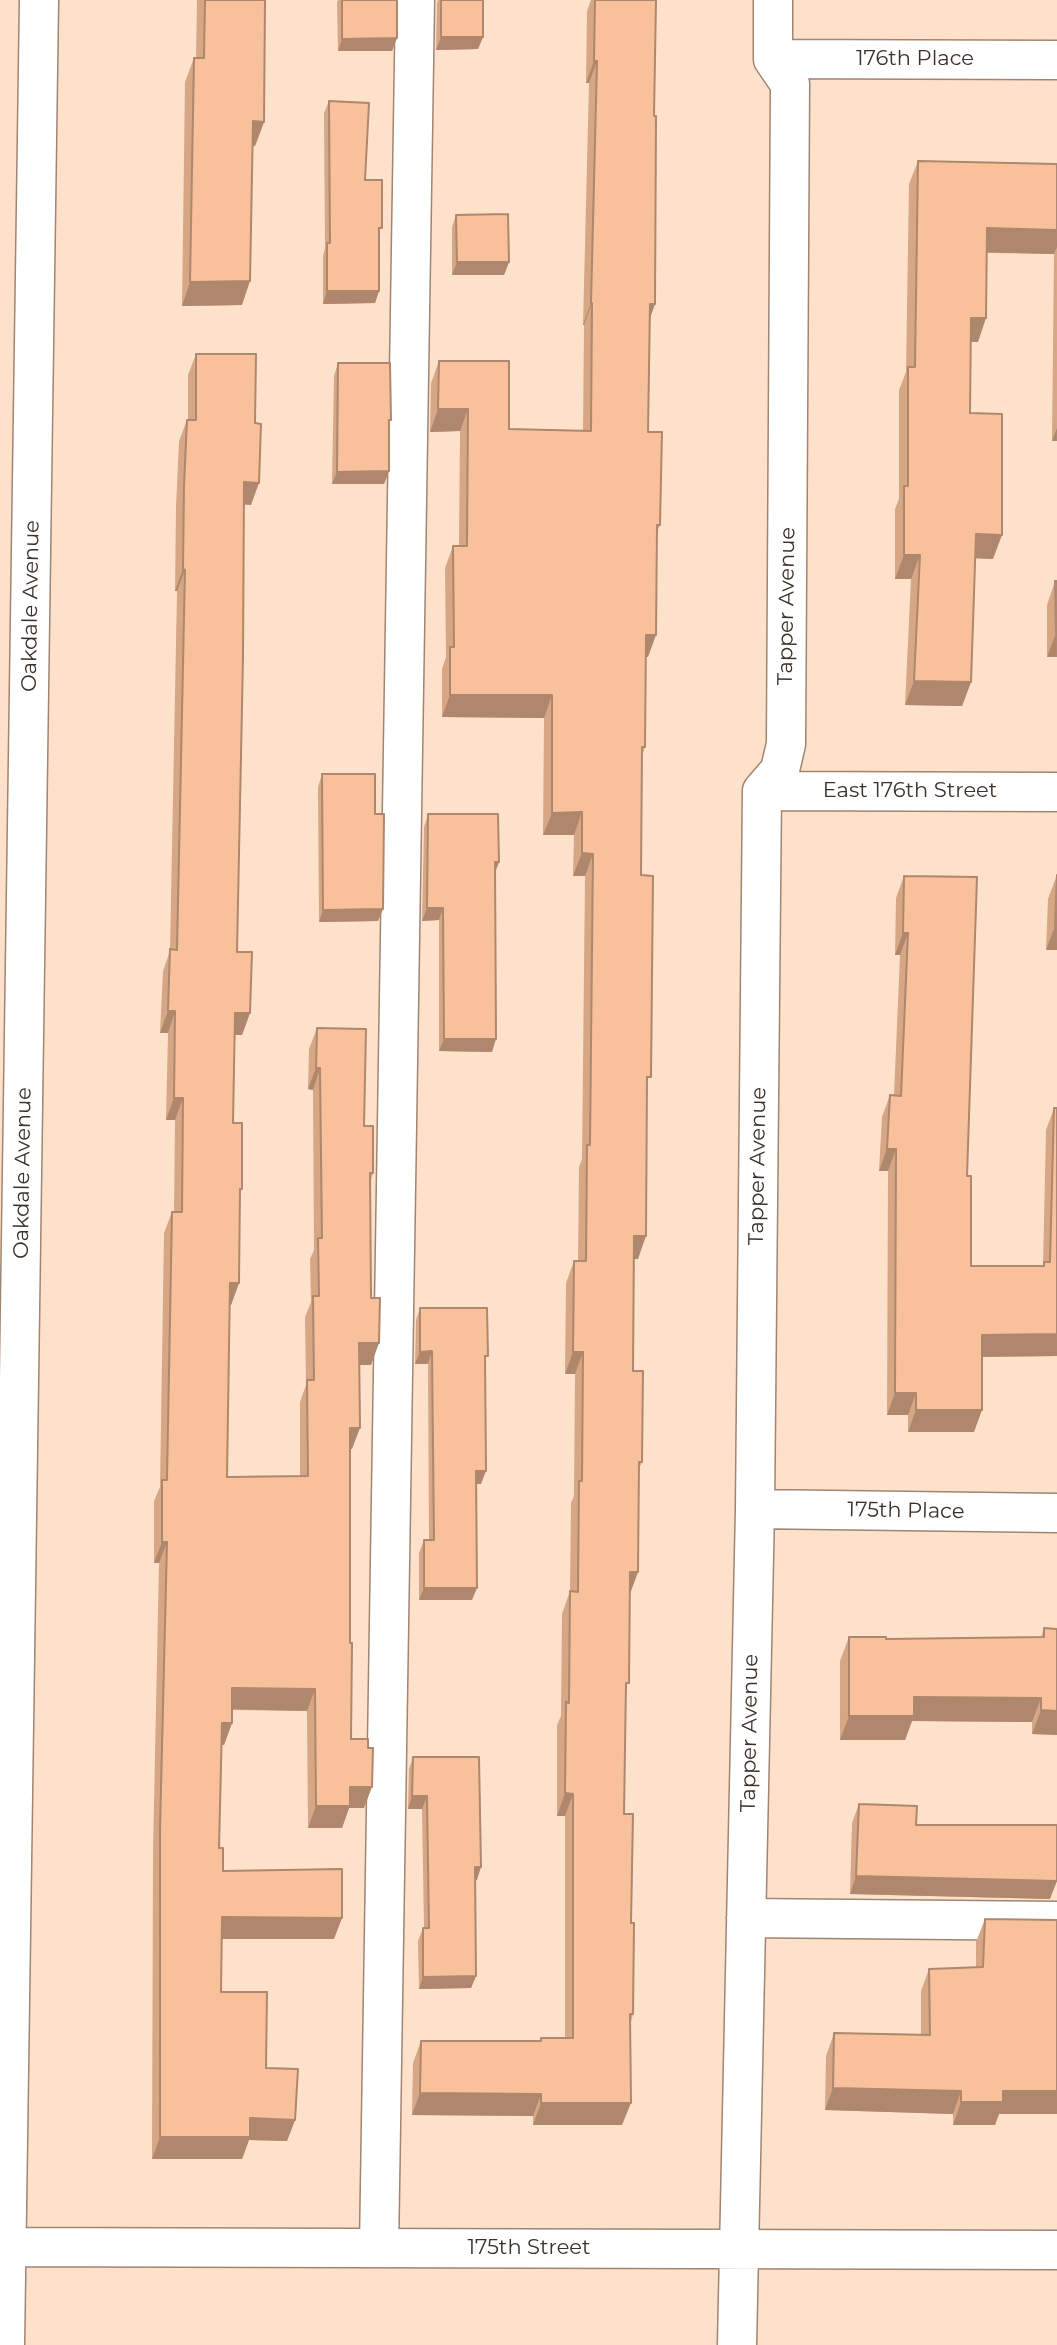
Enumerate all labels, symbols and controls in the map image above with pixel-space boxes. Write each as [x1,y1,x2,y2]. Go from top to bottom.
street label: 176th Place [856,46,974,72]
street label: Oakdale Avenue [17,520,45,692]
street label: Tapper Avenue [773,527,801,685]
street label: East 176th Street [823,778,997,804]
street label: Oakdale Avenue [9,1087,37,1259]
street label: Tapper Avenue [744,1087,772,1245]
street label: 175th Place [847,1497,965,1525]
street label: Tapper Avenue [736,1654,764,1812]
street label: 175th Street [467,2235,591,2261]

